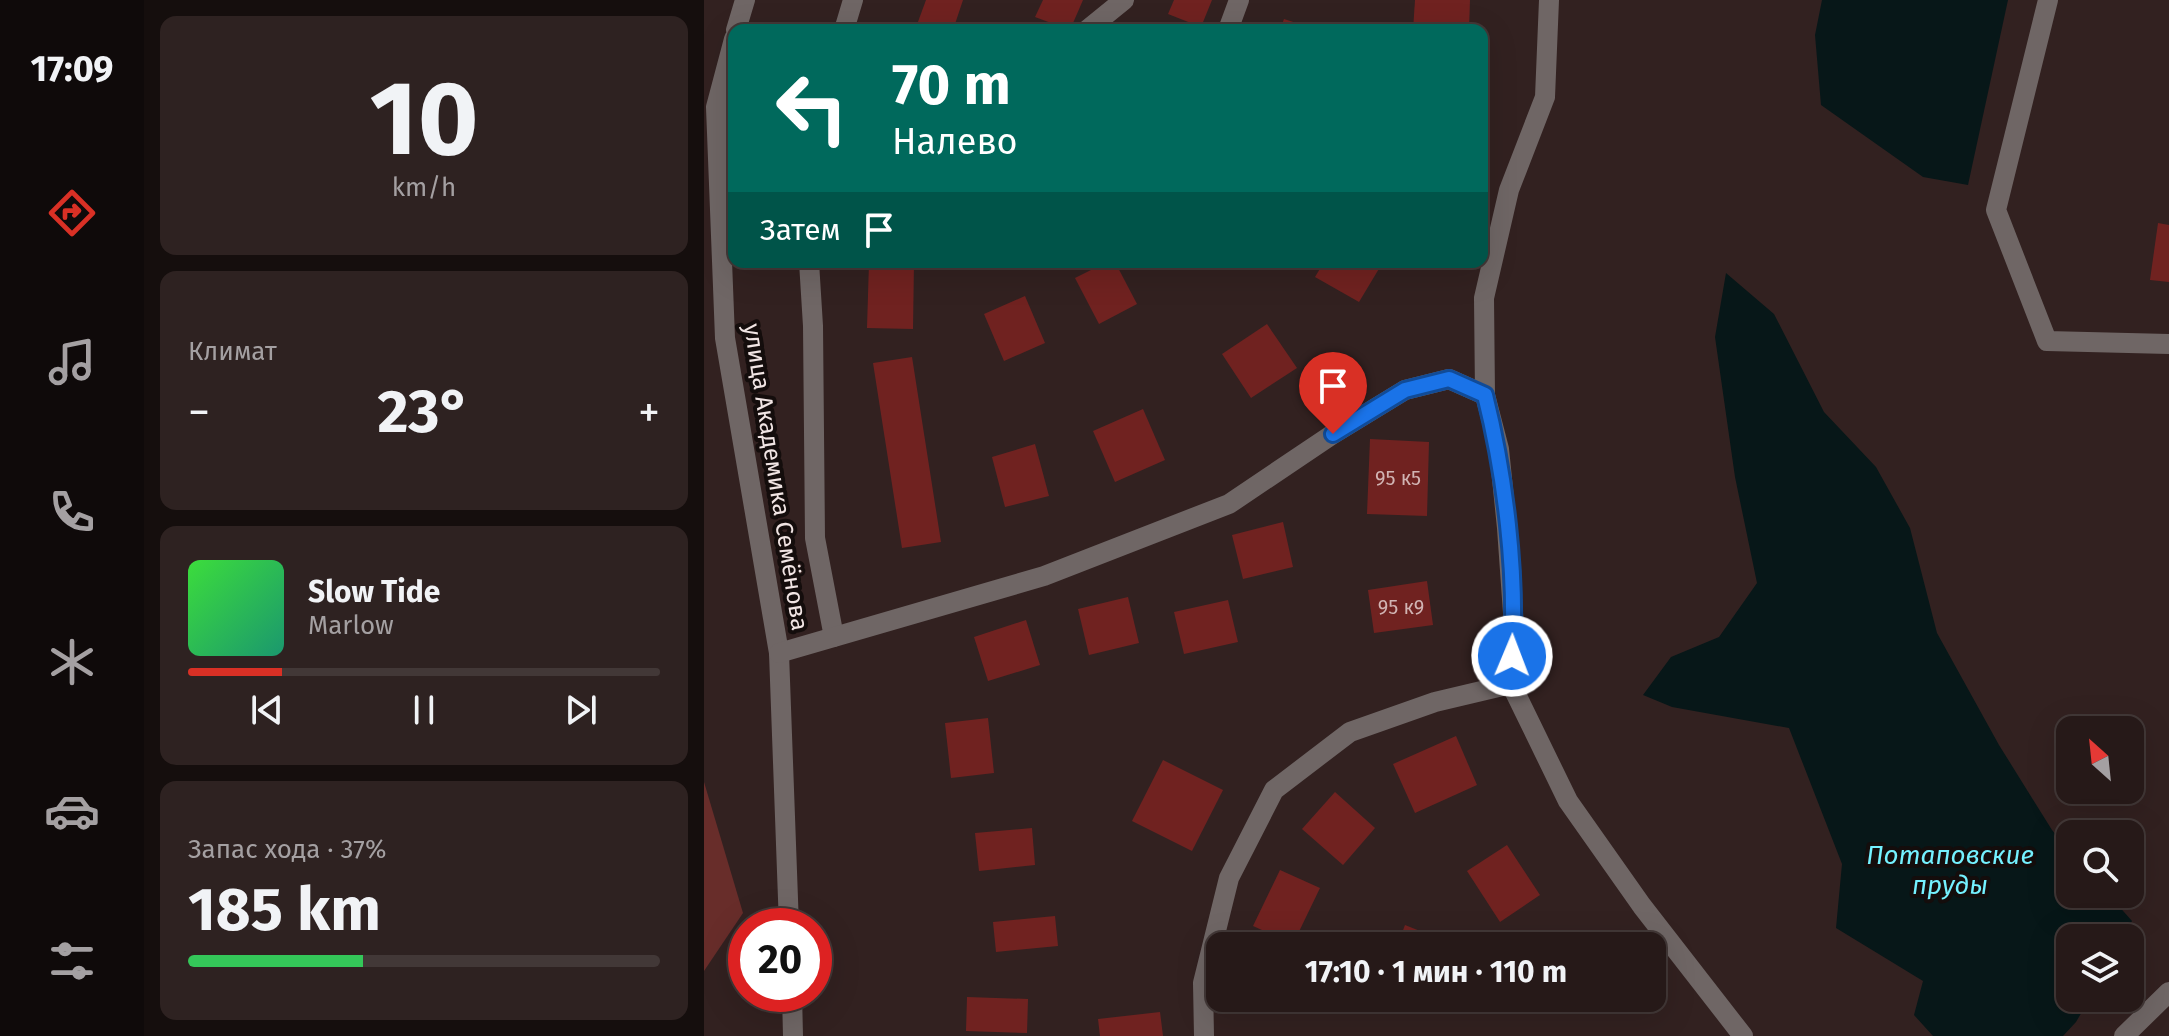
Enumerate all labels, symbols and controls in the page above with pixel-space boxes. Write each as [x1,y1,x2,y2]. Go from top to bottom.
text: 17:09 [30,47,114,91]
text: 70 m [892,52,1011,119]
icon: left [760,56,864,160]
text: 10 [369,57,479,182]
text: Налево [892,120,1018,164]
text: km/h [392,172,456,203]
icon: directions [44,185,100,241]
icon: arrive [857,208,901,252]
text: Затем [760,212,841,248]
street label: улица Академика Семёнова [738,322,814,632]
icon: music [44,334,100,390]
text: Климат [188,336,277,367]
pin [1299,352,1367,434]
icon: arrive [1311,364,1355,408]
text: 23° [377,376,471,448]
text: − [188,386,210,439]
text: + [638,386,660,439]
house number: 95 к5 [1375,466,1421,490]
icon: phone [44,484,100,540]
text: Slow Tide [308,574,440,610]
house number: 95 к9 [1378,595,1424,619]
text: Marlow [308,610,394,641]
position arrow [1470,614,1554,698]
icon: climate [44,634,100,690]
icon: previous [245,688,289,732]
icon: pause [402,688,446,732]
icon: next [559,688,603,732]
north arrow [2056,716,2144,804]
map controls [2056,716,2144,1012]
icon: car [44,783,100,839]
button: search [2056,820,2144,908]
text: Запас хода · 37% [188,834,387,865]
water label: Потаповские пруды [1866,840,2034,901]
text: 185 km [188,874,381,946]
speed limit sign: 20 [728,908,832,1012]
button: layers [2056,924,2144,1012]
icon: filters [44,933,100,989]
text: 17:10 · 1 мин · 110 m [1305,954,1567,990]

